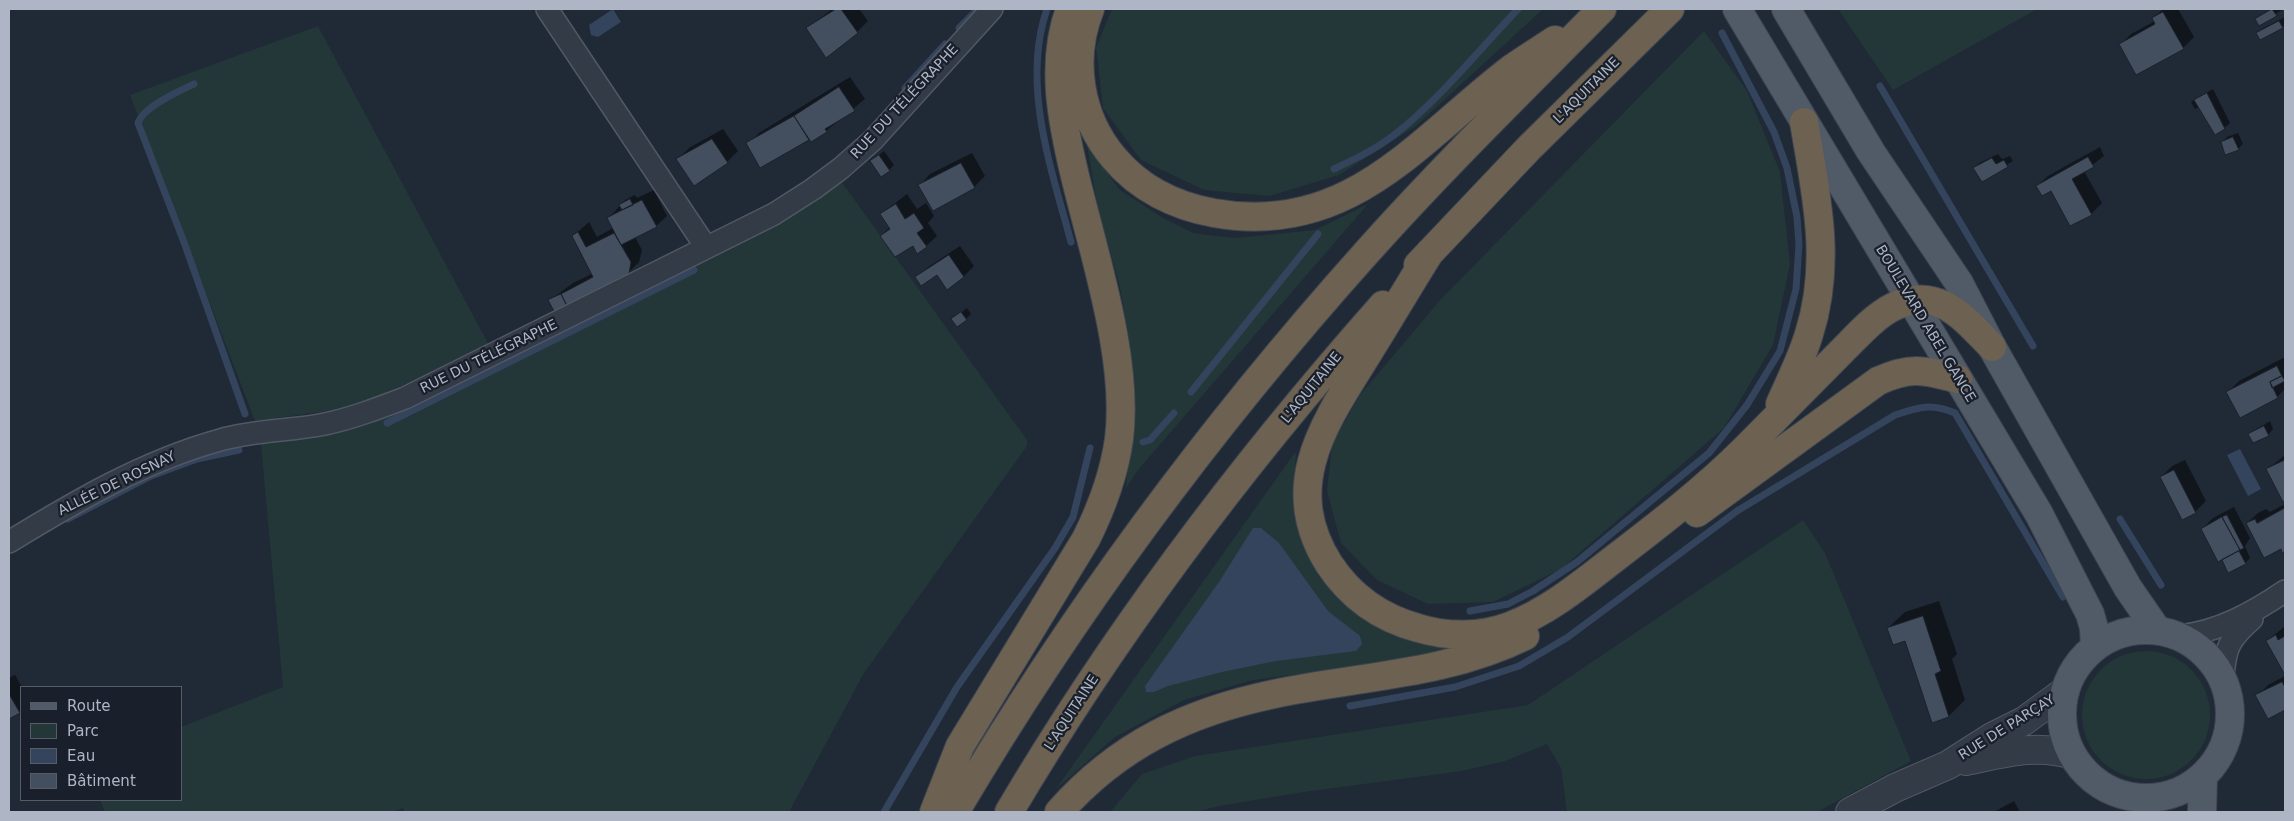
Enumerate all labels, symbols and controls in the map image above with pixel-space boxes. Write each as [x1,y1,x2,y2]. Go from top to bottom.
street label: RUE DU TÉLÉGRAPHE [848,41,962,163]
street label: L'AQUITAINE [1550,54,1624,128]
street label: BOULEVARD ABEL GANCE [1871,242,1979,406]
street label: RUE DU TÉLÉGRAPHE [418,317,560,397]
street label: L'AQUITAINE [1278,349,1346,427]
street label: ALLÉE DE ROSNAY [56,448,178,520]
street label: L'AQUITAINE [1041,672,1103,754]
legend [20,686,182,801]
street label: RUE DE PARÇAY [1956,692,2058,764]
text: Route [67,697,111,715]
text: Parc [67,722,99,740]
text: Eau [67,747,95,765]
text: Bâtiment [67,772,136,790]

